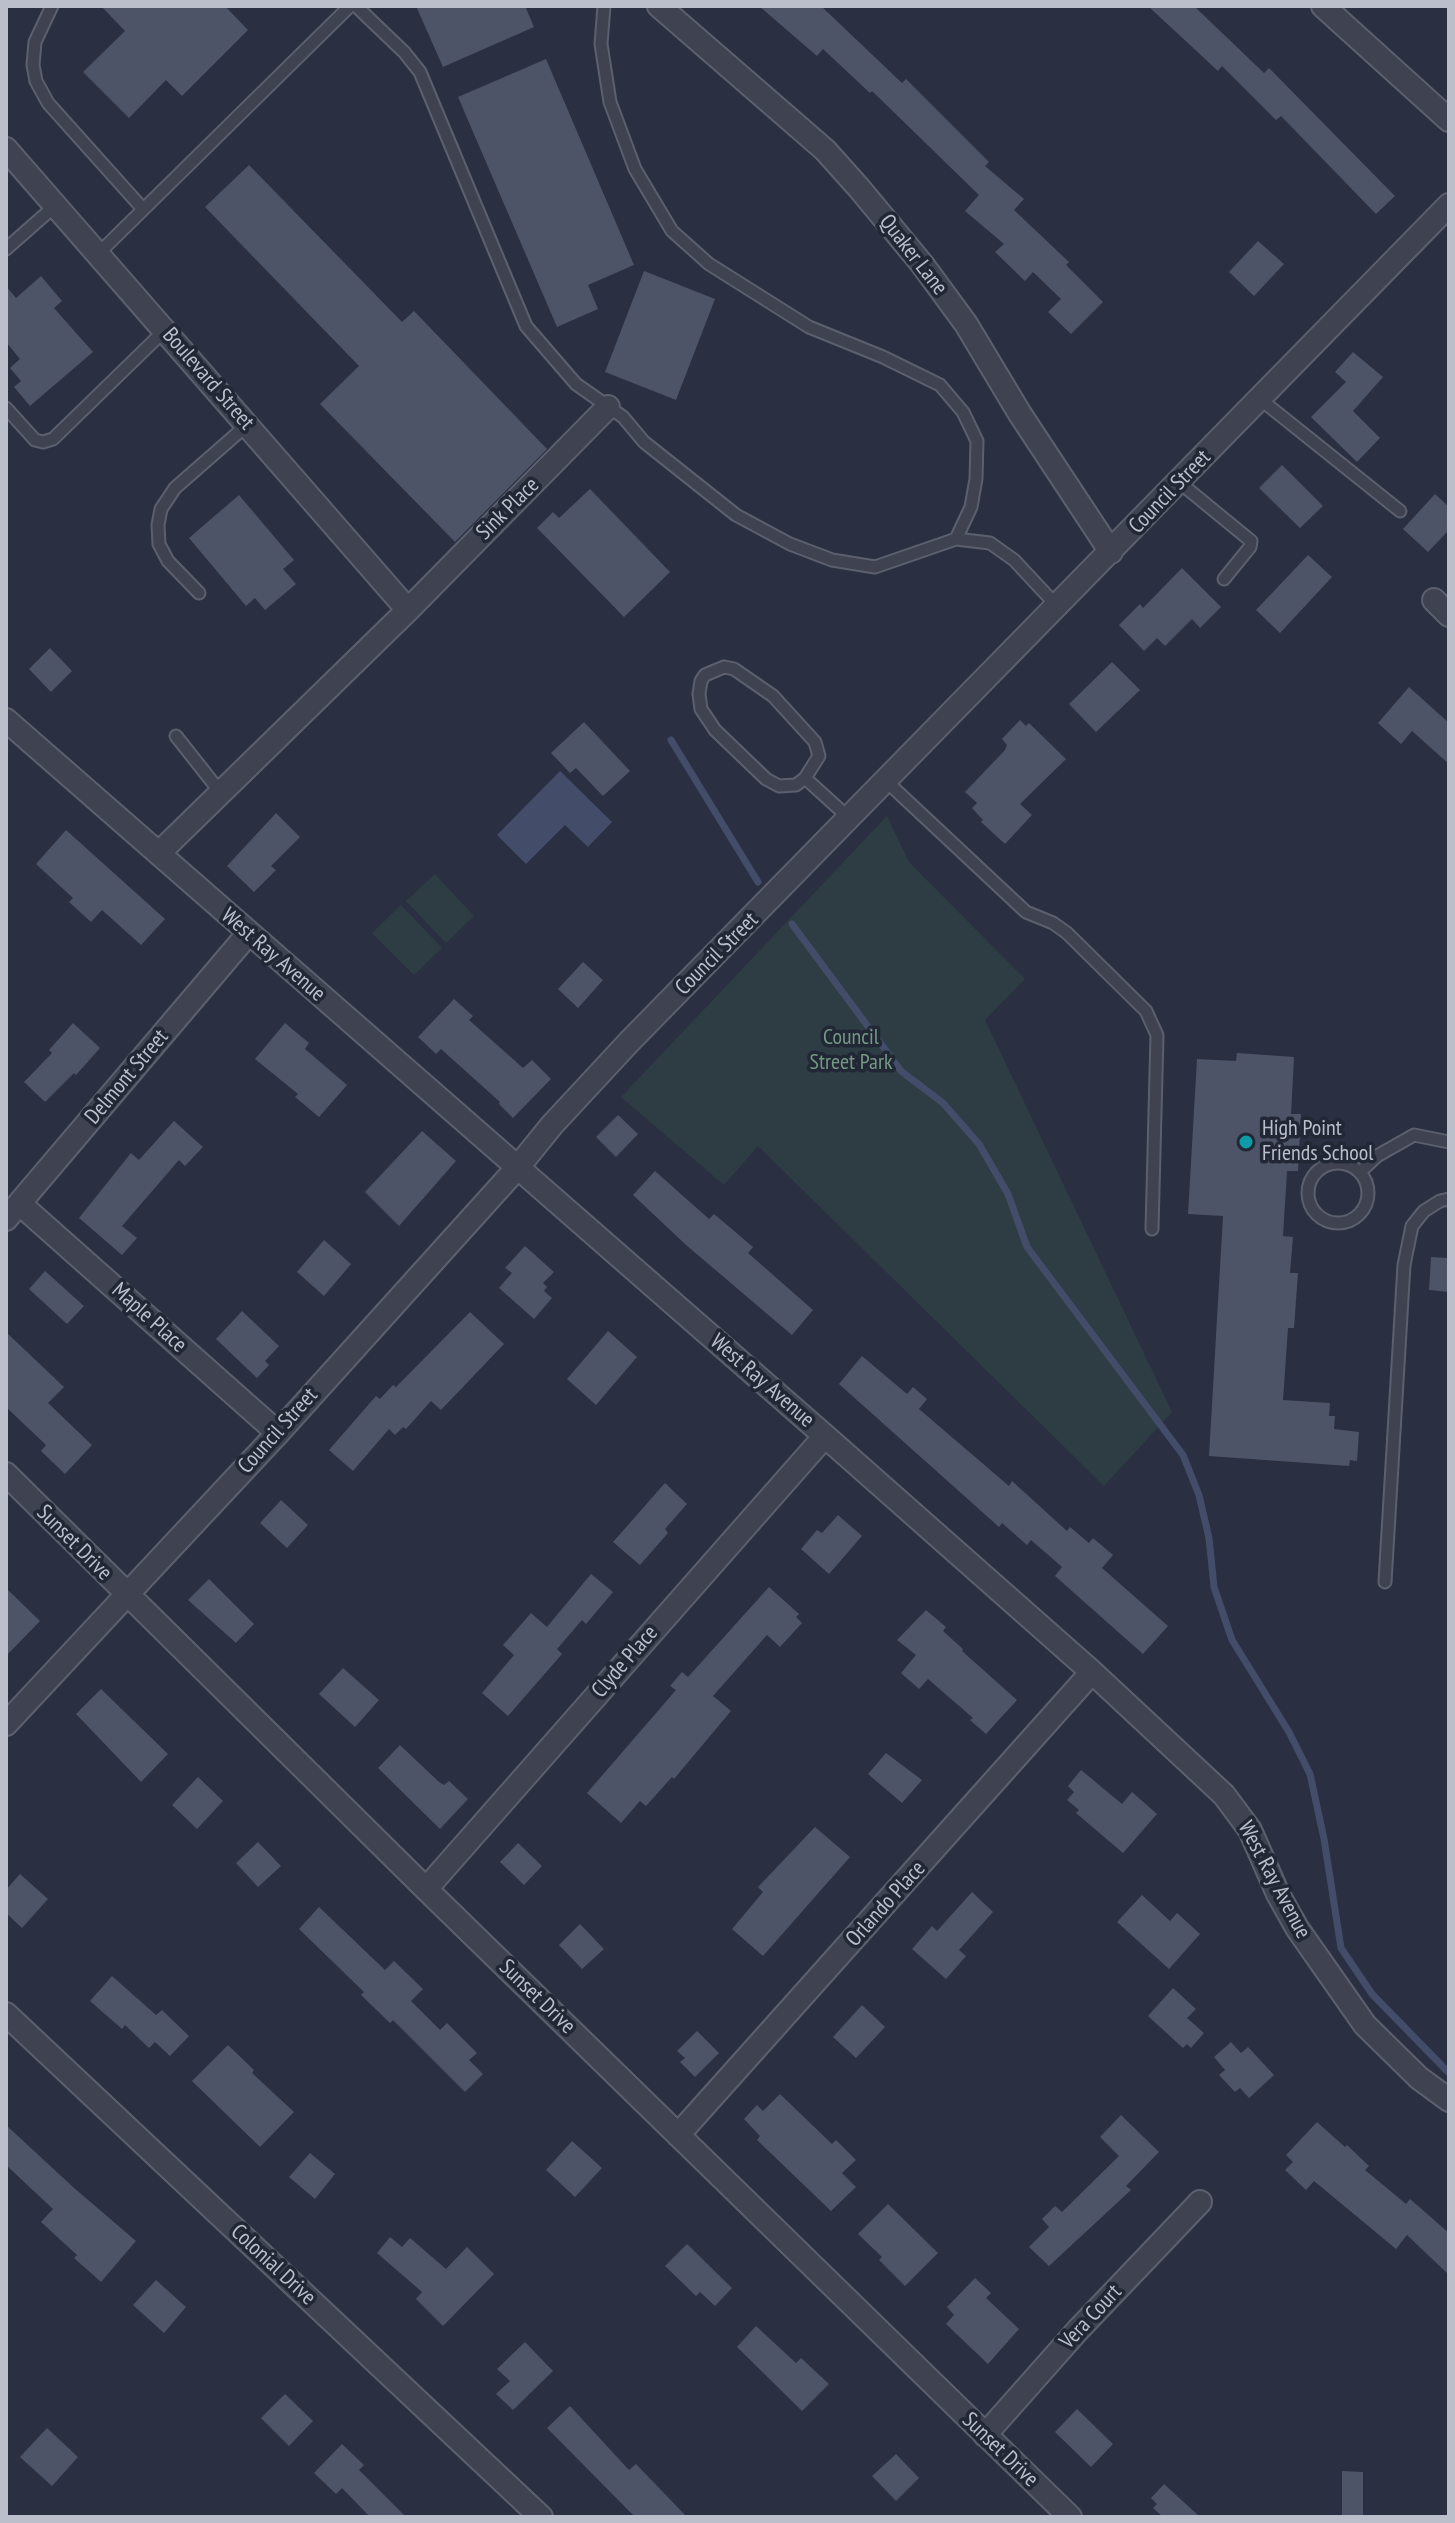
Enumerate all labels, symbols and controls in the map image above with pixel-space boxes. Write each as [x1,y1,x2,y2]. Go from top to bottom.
street label: Quaker Lane [873,209,953,301]
street label: Boulevard Street [157,323,259,435]
street label: Council Street [1124,445,1216,539]
street label: Sink Place [471,472,545,546]
street label: West Ray Avenue [216,903,330,1007]
street label: Council Street [670,907,764,1001]
street label: Delmont Street [80,1024,174,1130]
park label: Council Street Park [810,1025,892,1076]
place label: High Point Friends School [1262,1116,1373,1168]
marker: High Point Friends School [1237,1133,1255,1151]
street label: Maple Place [106,1278,192,1358]
street label: West Ray Avenue [705,1329,819,1433]
street label: Council Street [233,1383,323,1479]
street label: Sunset Drive [31,1500,117,1586]
street label: Clyde Place [586,1620,664,1704]
street label: West Ray Avenue [1232,1817,1316,1943]
street label: Orlando Place [841,1856,931,1952]
street label: Sunset Drive [493,1954,581,2040]
street label: Colonial Drive [225,2219,321,2311]
street label: Vera Court [1054,2279,1128,2355]
street label: Sunset Drive [956,2407,1044,2493]

